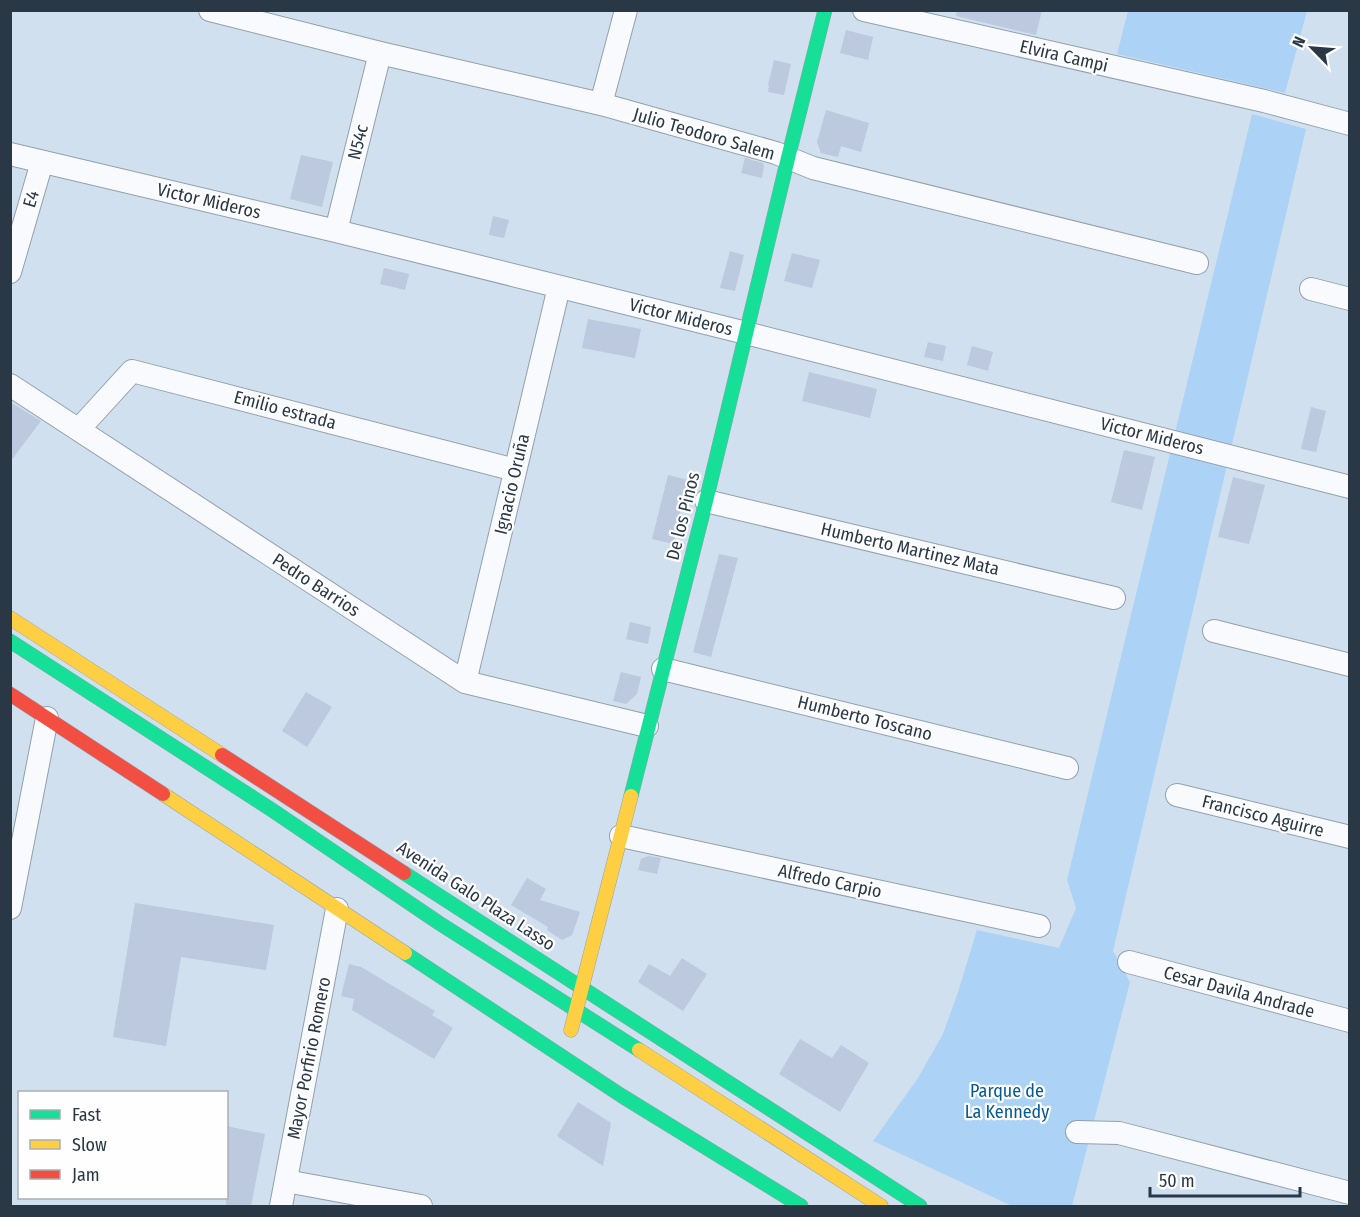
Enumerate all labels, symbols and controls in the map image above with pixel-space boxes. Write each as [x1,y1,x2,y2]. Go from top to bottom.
north arrow [1282,18,1342,78]
text: N [1288,34,1309,50]
street label: Elvira Campi [1018,35,1110,77]
street label: Julio Teodoro Salem [631,103,777,165]
street label: N54c [343,122,373,162]
street label: Victor Mideros [155,178,263,224]
street label: E4 [18,188,44,210]
street label: Victor Mideros [627,294,735,341]
street label: Emilio estrada [231,386,339,434]
street label: Victor Mideros [1098,413,1206,460]
street label: Ignacio Oruña [490,431,534,537]
street label: De los Pinos [661,469,705,562]
street label: Humberto Martinez Mata [819,518,1001,580]
street label: Pedro Barrios [268,549,364,622]
street label: Humberto Toscano [795,691,935,745]
street label: Francisco Aguirre [1200,790,1326,842]
street label: Avenida Galo Plaza Lasso [393,837,559,955]
street label: Alfredo Carpio [776,859,884,903]
street label: Cesar Davila Andrade [1161,961,1317,1023]
street label: Mayor Porfirio Romero [282,975,336,1141]
park label: Parque de La Kennedy [965,1080,1049,1123]
legend [18,1091,228,1199]
text: Fast [72,1104,101,1126]
text: Slow [72,1134,107,1156]
scale bar [1150,1160,1300,1198]
text: Jam [72,1164,100,1186]
text: 50 m [1159,1170,1195,1192]

